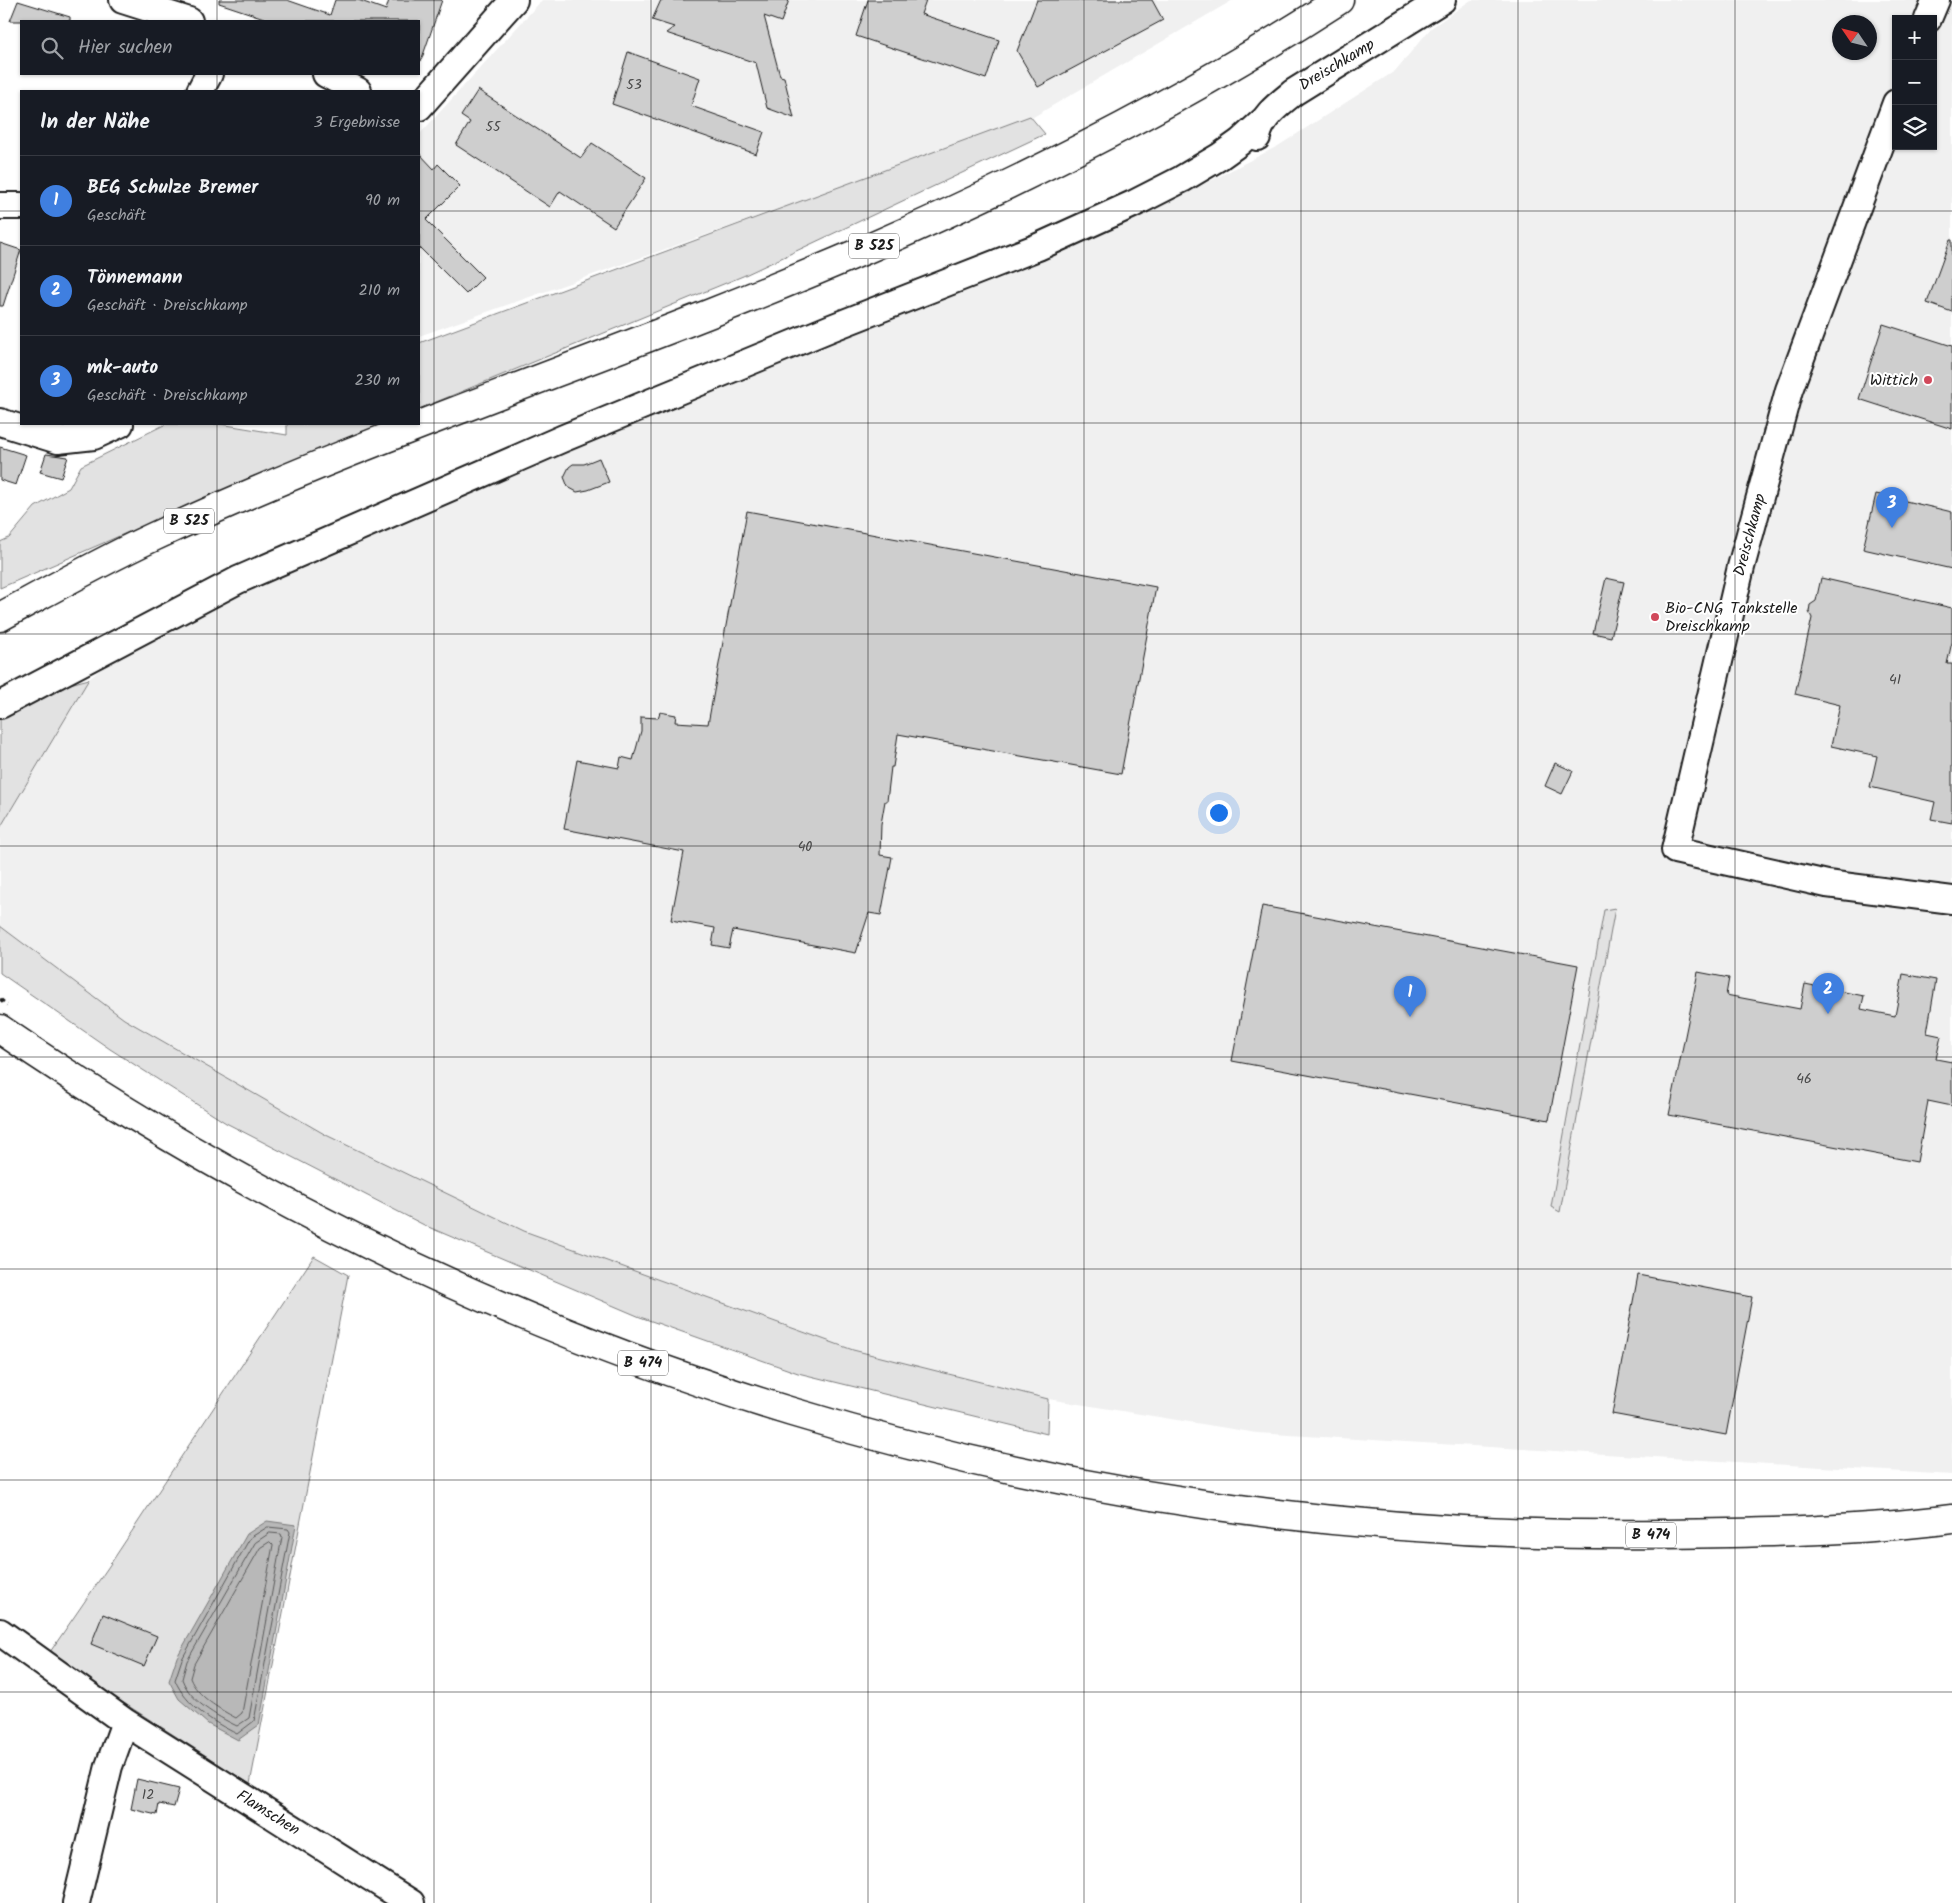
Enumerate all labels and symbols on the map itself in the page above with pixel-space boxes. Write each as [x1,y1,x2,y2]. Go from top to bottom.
north arrow [1832,15,1877,60]
street label: Dreischkamp [1294,32,1380,97]
house number: 53 [626,74,642,96]
house number: 55 [485,116,502,138]
road number: B 525 [849,234,899,258]
place label: Wittich [1870,368,1918,393]
marker: Wittich [1922,374,1934,386]
pin: 3 [1876,487,1908,528]
street label: Dreischkamp [1727,491,1773,579]
road number: B 525 [164,508,214,534]
place label: Bio-CNG Tankstelle Dreischkamp [1665,596,1798,639]
marker: Bio-CNG Tankstelle Dreischkamp [1649,611,1661,623]
house number: 41 [1889,669,1901,691]
your location [1206,800,1232,826]
house number: 40 [798,836,812,858]
pin: 2 [1812,973,1844,1014]
pin: 1 [1394,976,1426,1017]
house number: 46 [1796,1068,1812,1090]
road number: B 474 [618,1350,668,1376]
road number: B 474 [1626,1522,1676,1548]
house number: 12 [142,1784,154,1806]
street label: Flamschen [231,1784,305,1842]

